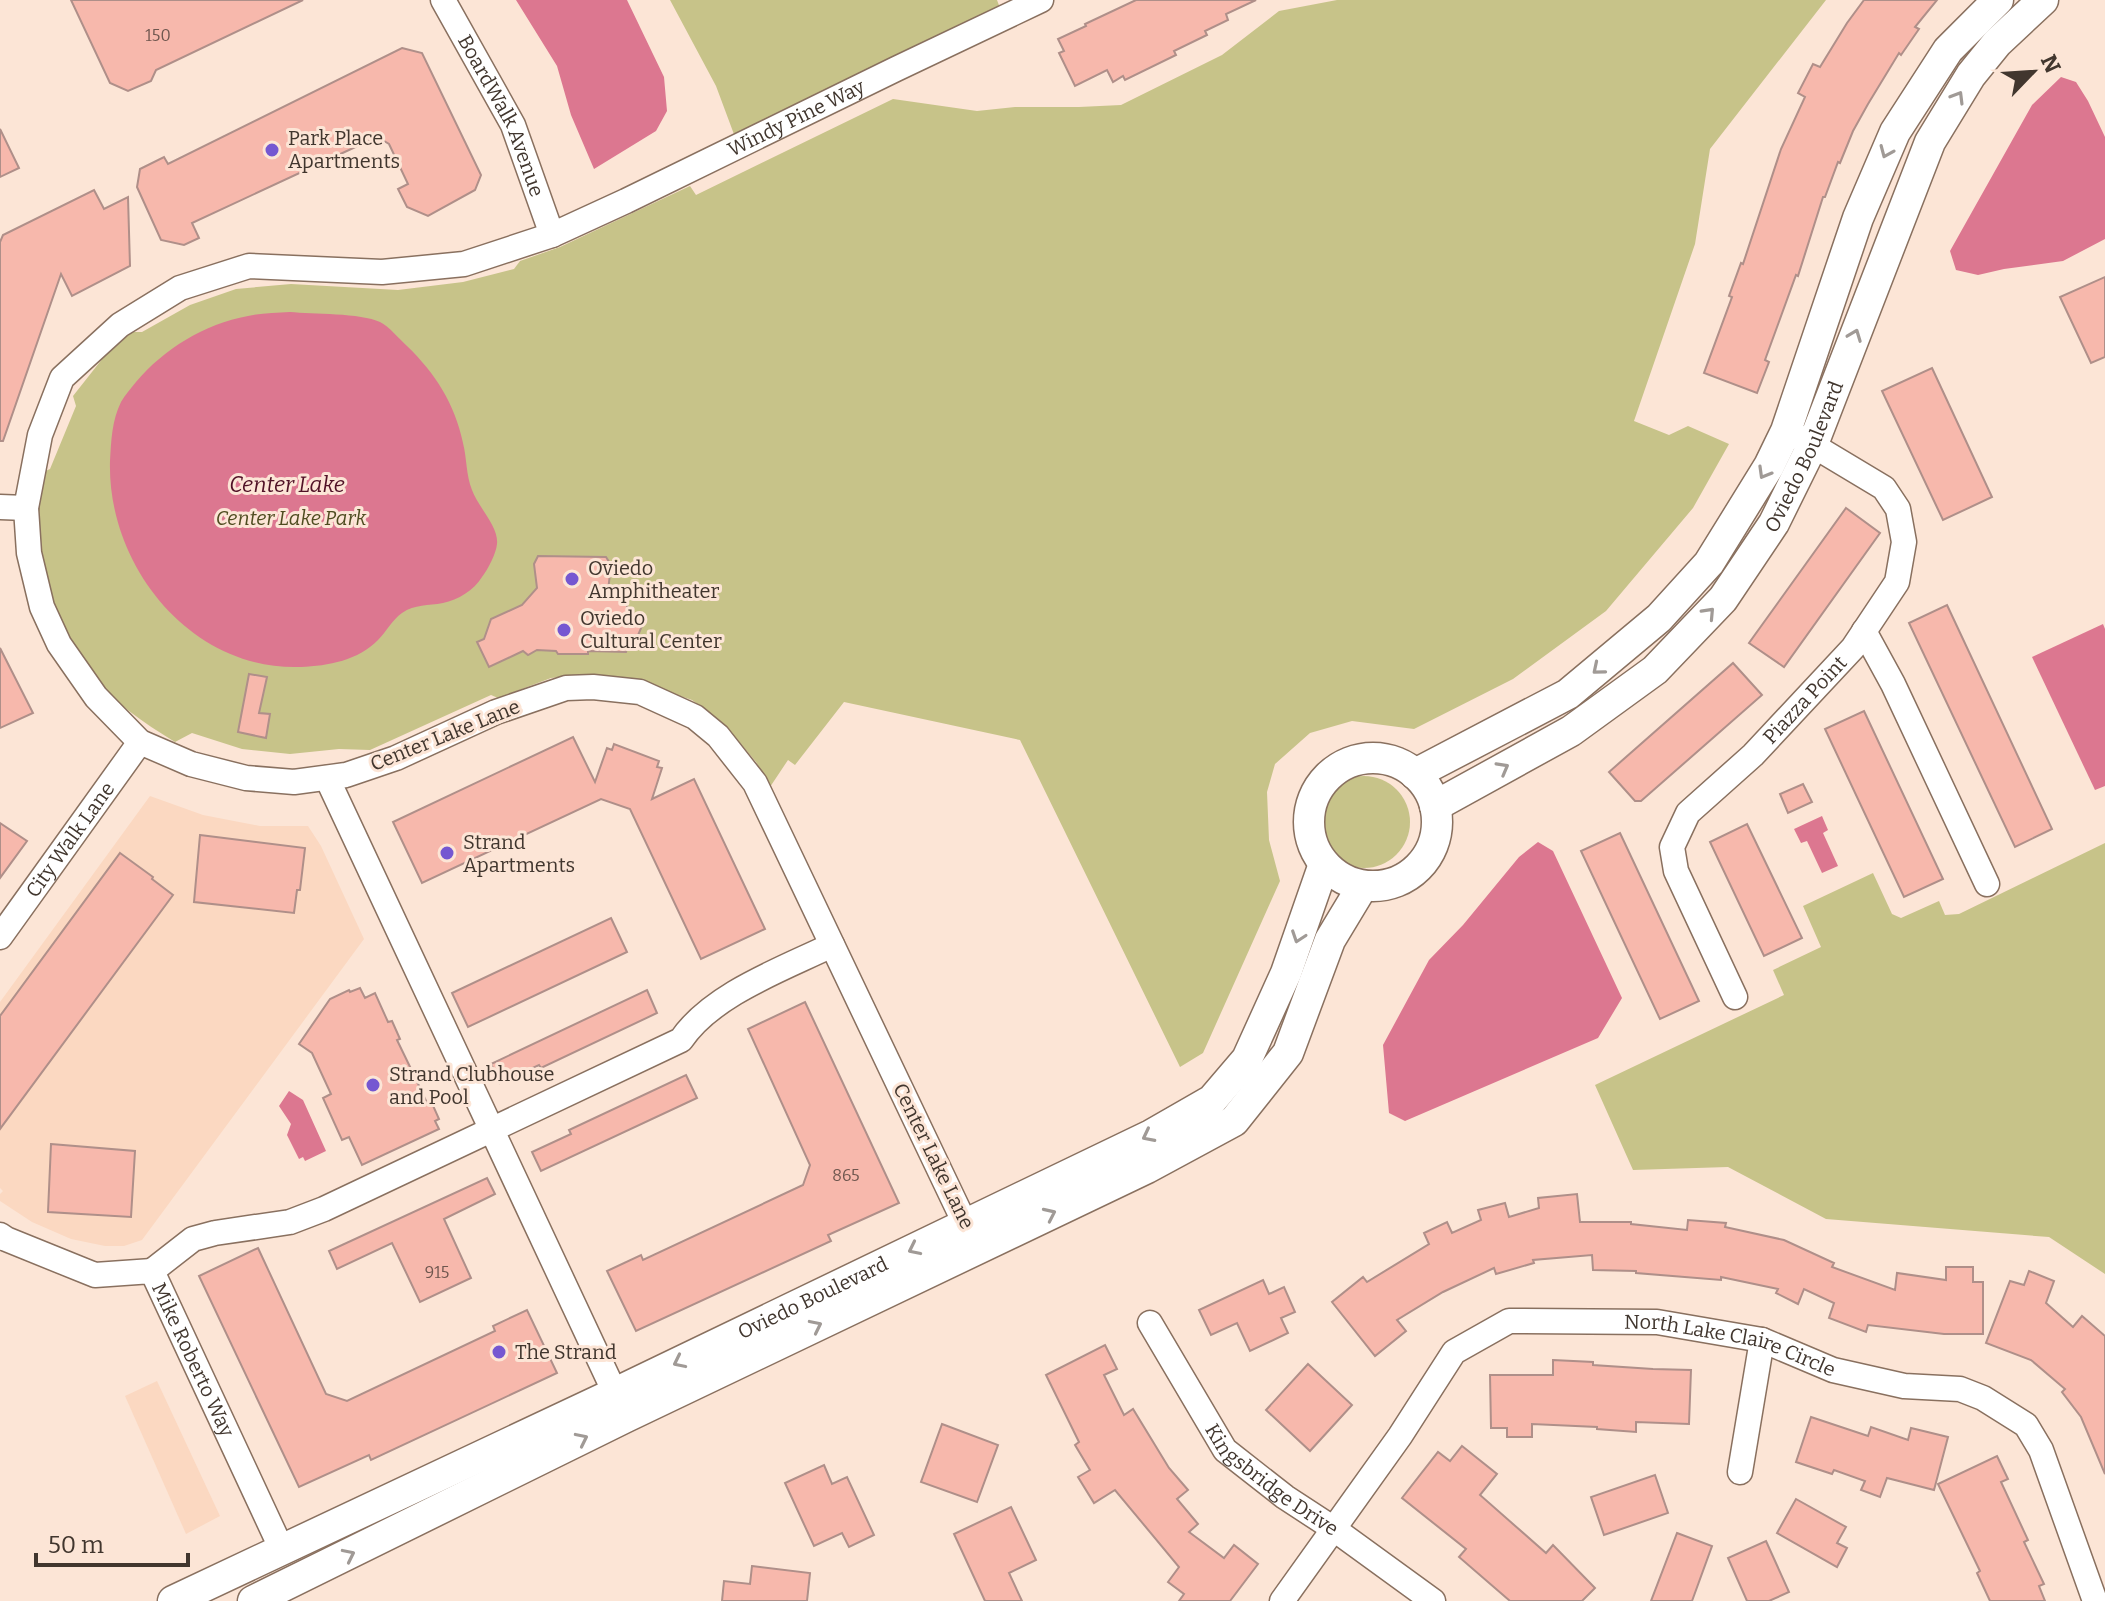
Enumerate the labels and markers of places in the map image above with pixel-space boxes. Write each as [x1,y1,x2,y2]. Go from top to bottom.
place label: Park Place Apartments [288,126,400,173]
marker: Park Place Apartments [263,141,281,159]
place label: Oviedo Amphitheater [588,556,719,603]
marker: Oviedo Amphitheater [563,570,581,588]
place label: Oviedo Cultural Center [580,606,722,653]
marker: Oviedo Cultural Center [555,621,573,639]
place label: Strand Apartments [463,830,575,877]
marker: Strand Apartments [438,844,456,862]
place label: Strand Clubhouse and Pool [389,1062,555,1109]
marker: Strand Clubhouse and Pool [364,1076,382,1094]
place label: The Strand [515,1340,617,1364]
marker: The Strand [490,1343,508,1361]

